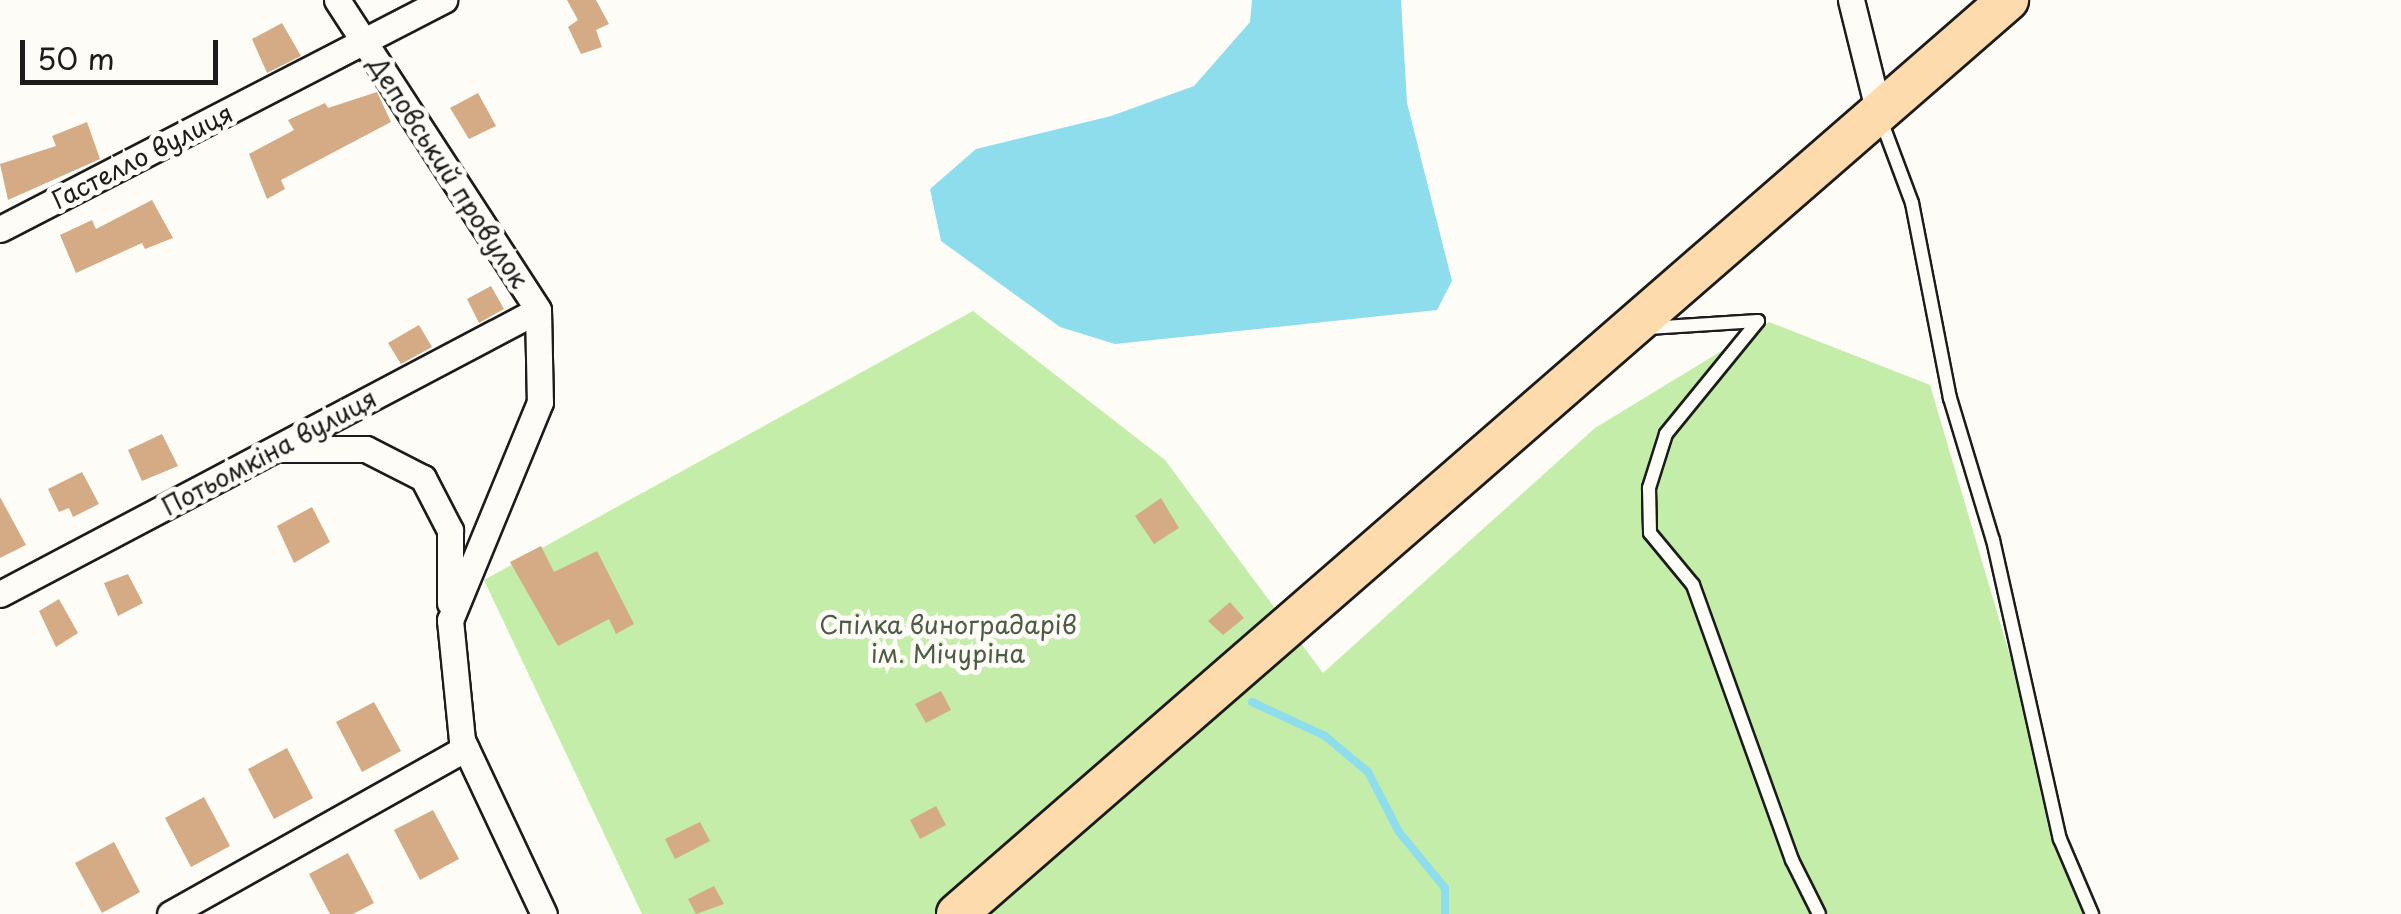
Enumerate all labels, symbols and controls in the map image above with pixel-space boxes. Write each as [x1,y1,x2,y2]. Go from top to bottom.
scale bar [25,20,222,82]
text: 50 m [37,35,115,80]
street label: Деповський провулок [363,51,535,293]
street label: Гастелло вулиця [46,97,238,215]
street label: Потьомкіна вулиця [156,382,382,522]
park label: Спілка виноградарів ім. Мічуріна [818,610,1078,669]

